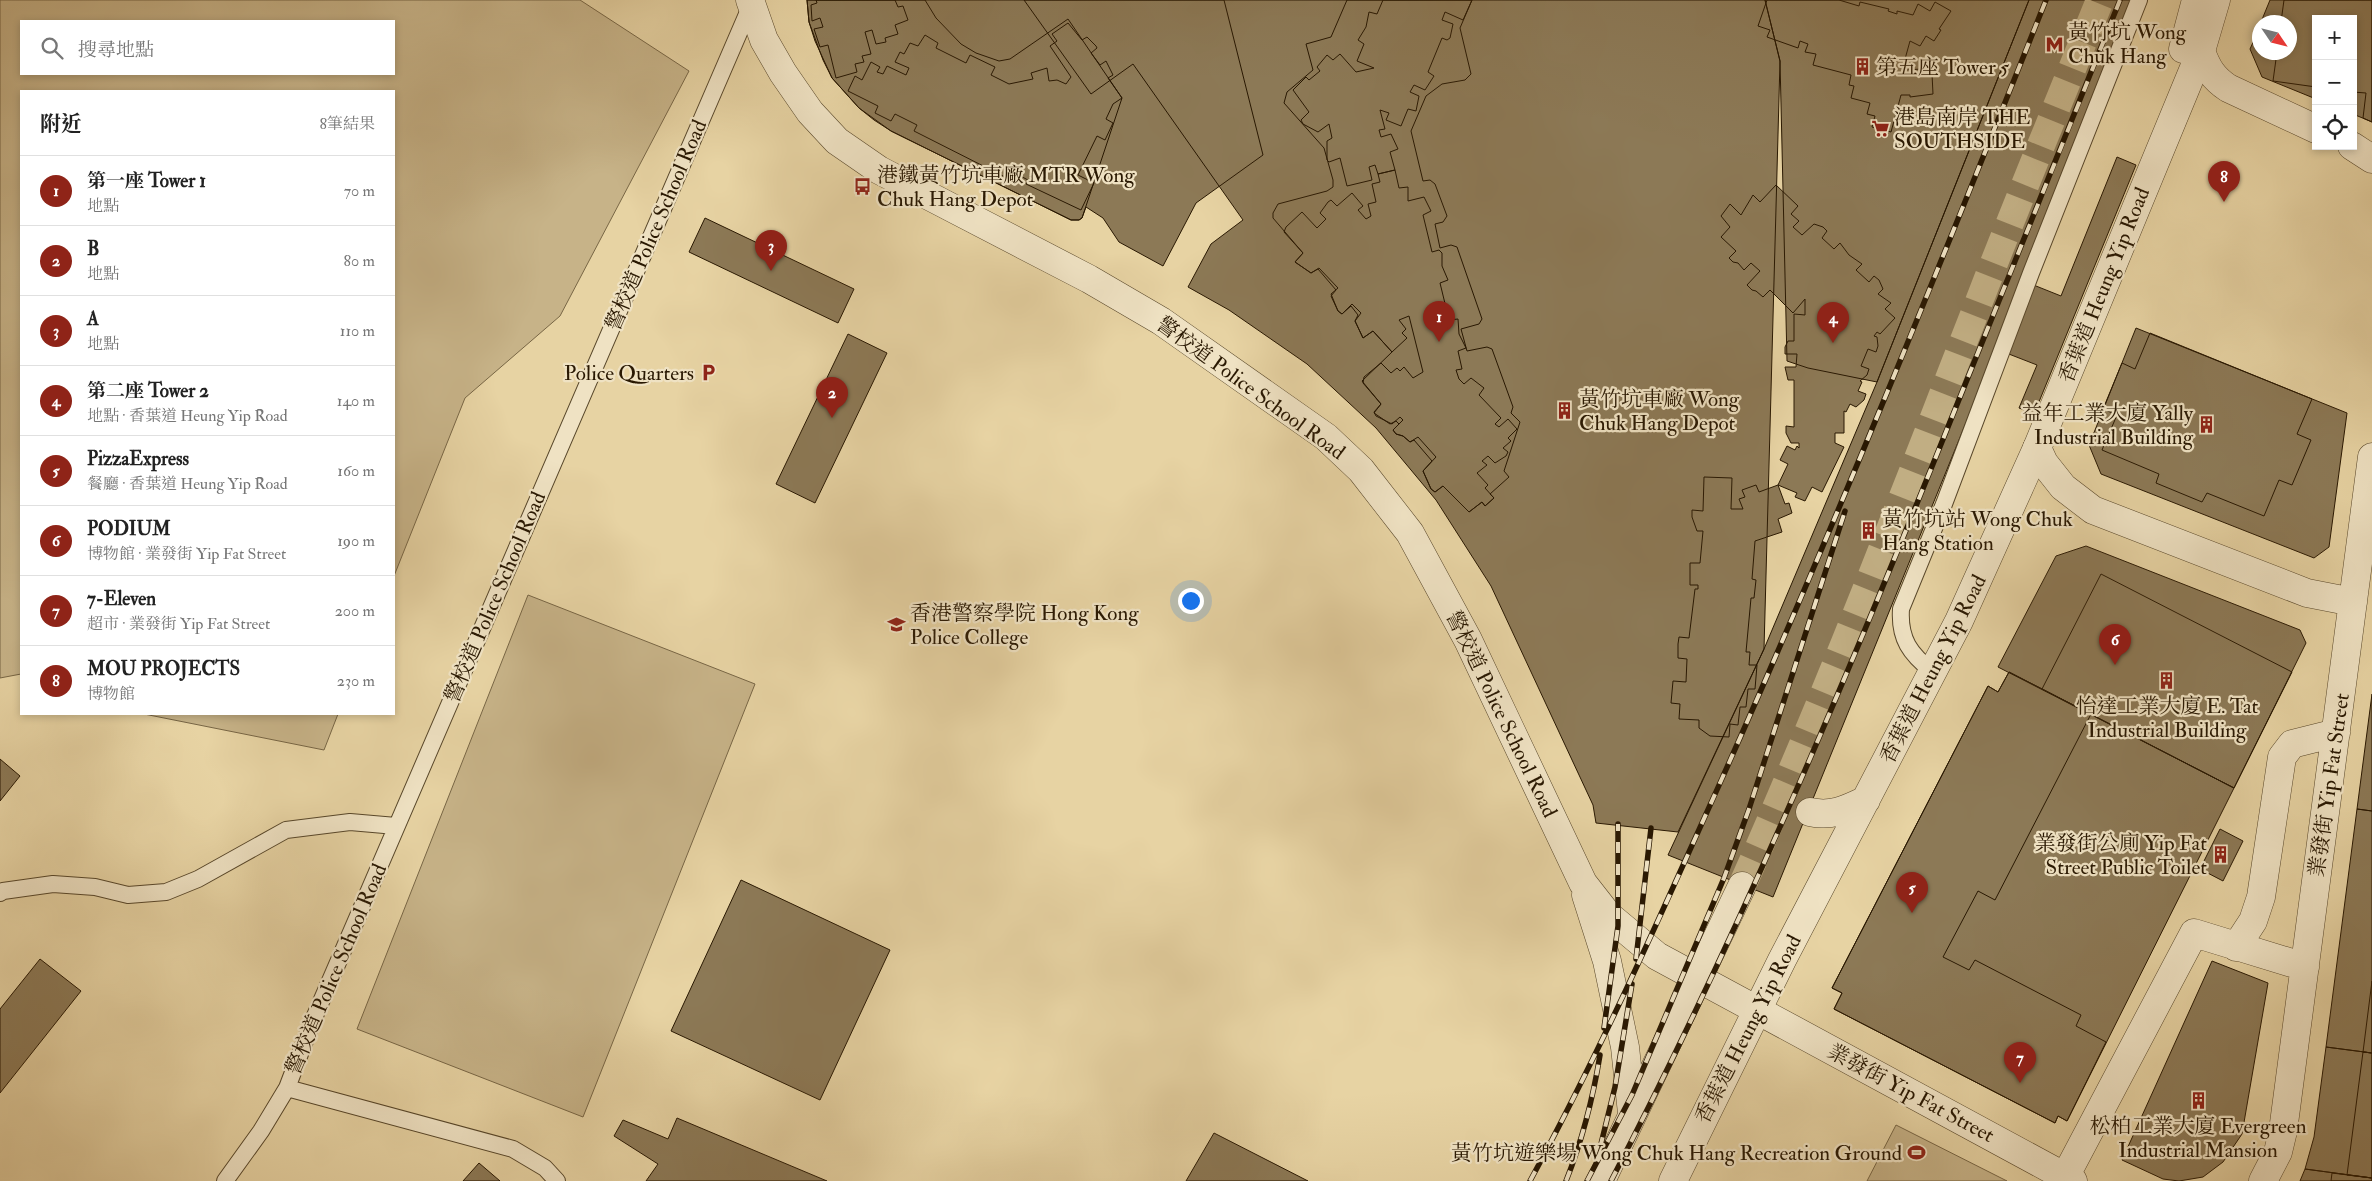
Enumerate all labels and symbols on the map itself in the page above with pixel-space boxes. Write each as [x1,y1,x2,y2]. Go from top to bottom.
north arrow [2252,15,2297,60]
place label: 黃竹坑 Wong Chuk Hang [2068,19,2187,70]
metro station icon: 黃竹坑 Wong Chuk Hang [2044,34,2064,54]
place label: 第五座 Tower 5 [1876,54,2010,81]
building icon: 第五座 Tower 5 [1852,57,1872,77]
place label: 港島南岸 THE SOUTHSIDE [1894,104,2030,155]
street label: 警校道 Police School Road [600,115,713,335]
supermarket icon: 港島南岸 THE SOUTHSIDE [1870,119,1890,139]
pin: 8 [2208,161,2240,202]
place label: 港鐵黃竹坑車廠 MTR Wong Chuk Hang Depot [877,162,1135,213]
bus stop icon: 港鐵黃竹坑車廠 MTR Wong Chuk Hang Depot [853,177,873,197]
street label: 香葉道 Heung Yip Road [2053,183,2156,387]
pin: 3 [755,230,787,271]
pin: 1 [1423,301,1455,342]
pin: 4 [1817,302,1849,343]
street label: 警校道 Police School Road [1151,311,1351,466]
place label: Police Quarters [564,360,694,387]
parking icon: Police Quarters [698,363,718,383]
pin: 2 [816,377,848,418]
place label: 黃竹坑車廠 Wong Chuk Hang Depot [1579,386,1740,437]
place label: 益年工業大廈 Yally Industrial Building [2021,400,2194,451]
building icon: 黃竹坑車廠 Wong Chuk Hang Depot [1555,401,1575,421]
building icon: 益年工業大廈 Yally Industrial Building [2197,415,2217,435]
street label: 警校道 Police School Road [439,487,552,707]
place label: 黃竹坑站 Wong Chuk Hang Station [1882,506,2073,557]
building icon: 黃竹坑站 Wong Chuk Hang Station [1858,521,1878,541]
street label: 香葉道 Heung Yip Road [1874,570,1993,768]
your location [1178,588,1204,614]
place label: 香港警察學院 Hong Kong Police College [910,600,1139,651]
street label: 警校道 Police School Road [1440,606,1564,823]
school or university icon: 香港警察學院 Hong Kong Police College [886,615,906,635]
pin: 6 [2099,624,2131,665]
building icon: 怡達工業大廈 E. Tat Industrial Building [2157,671,2177,691]
street label: 業發街 Yip Fat Street [2303,691,2356,879]
place label: 怡達工業大廈 E. Tat Industrial Building [2076,693,2259,744]
place label: 業發街公廁 Yip Fat Street Public Toilet [2035,830,2207,881]
building icon: 業發街公廁 Yip Fat Street Public Toilet [2211,845,2231,865]
street label: 警校道 Police School Road [280,859,393,1079]
pin: 5 [1896,872,1928,913]
street label: 香葉道 Heung Yip Road [1689,930,1808,1128]
street label: 業發街 Yip Fat Street [1823,1038,1999,1149]
pin: 7 [2004,1042,2036,1083]
building icon: 松柏工業大廈 Evergreen Industrial Mansion [2188,1091,2208,1111]
place label: 松柏工業大廈 Evergreen Industrial Mansion [2090,1113,2307,1164]
place label: 黃竹坑遊樂場 Wong Chuk Hang Recreation Ground [1451,1140,1903,1167]
sports icon: 黃竹坑遊樂場 Wong Chuk Hang Recreation Ground [1906,1143,1926,1163]

